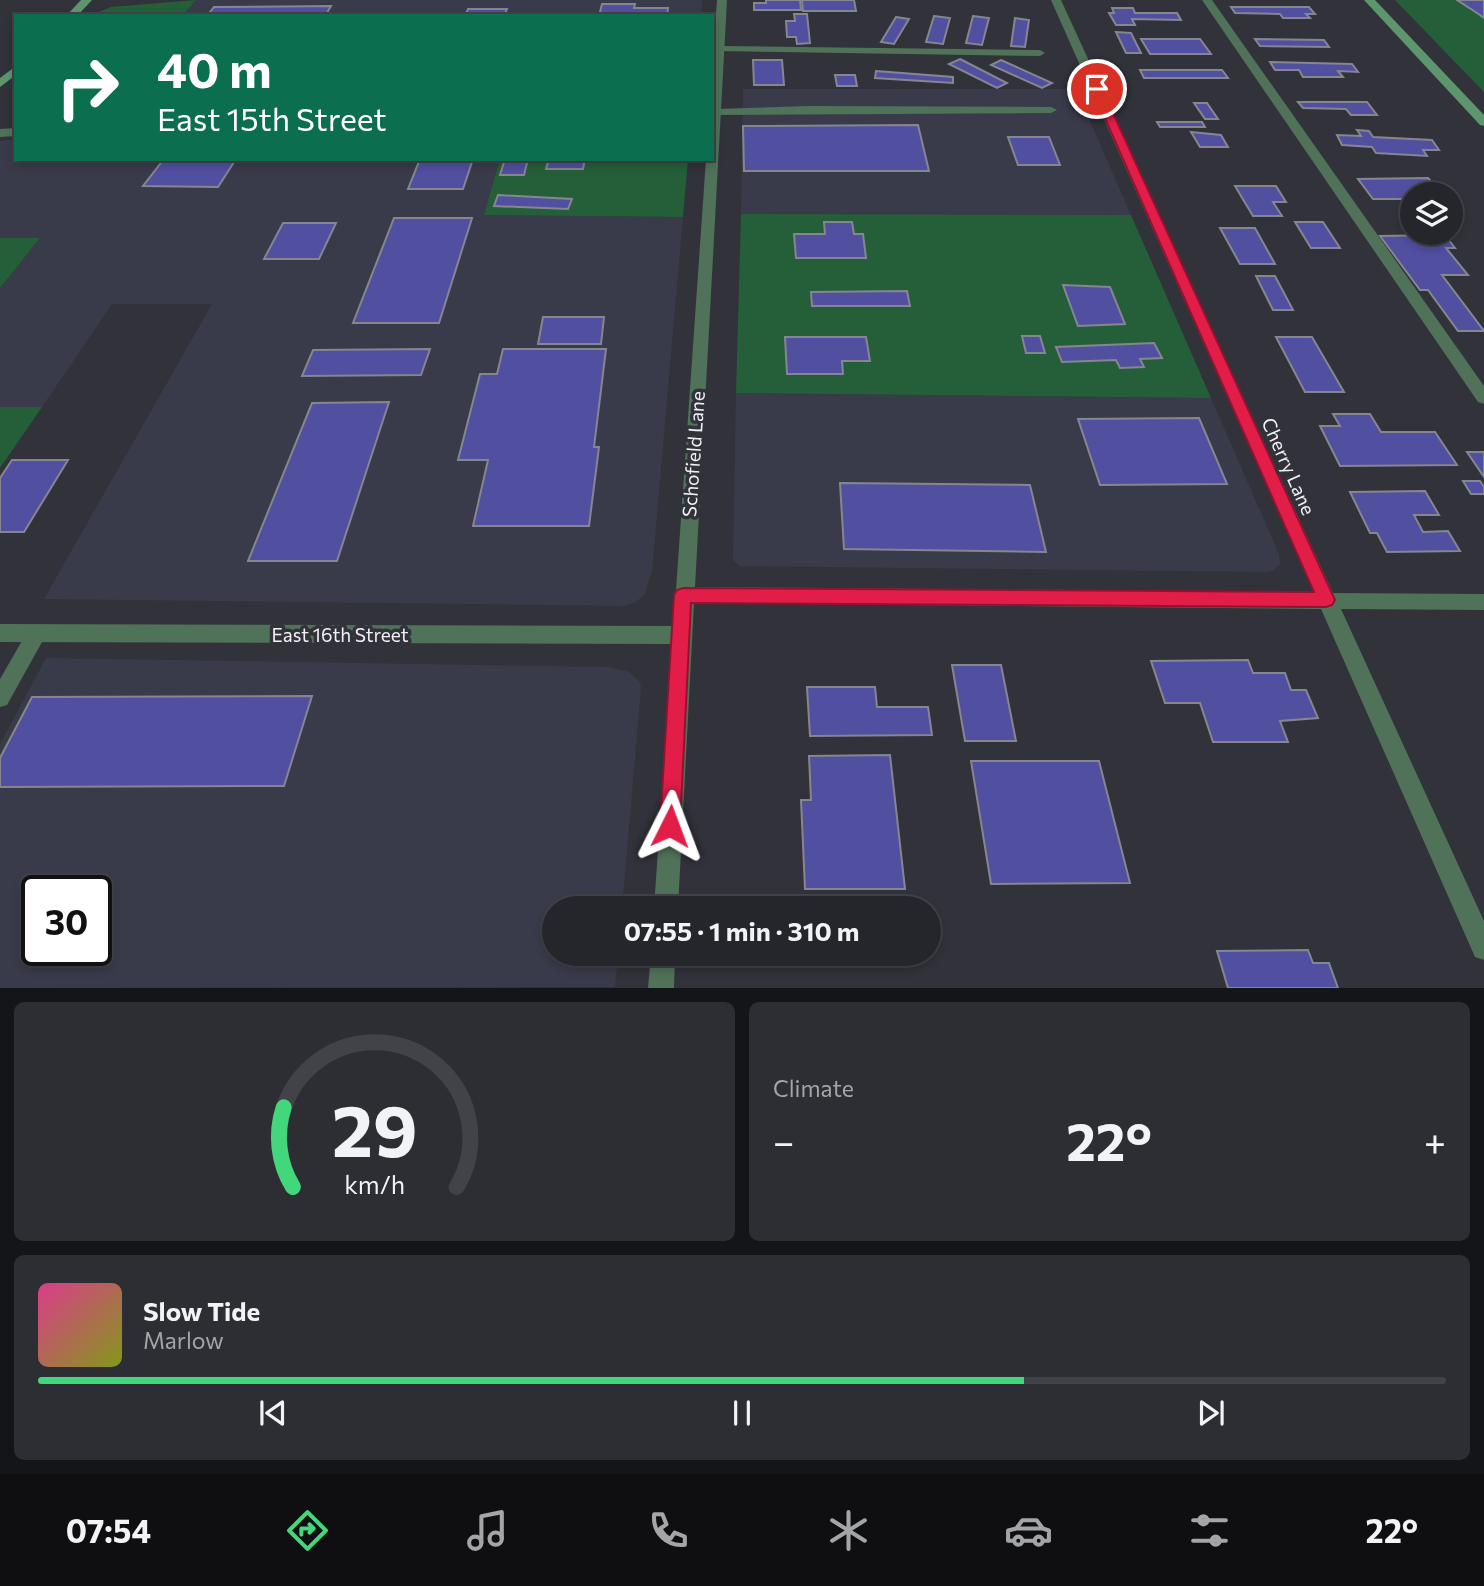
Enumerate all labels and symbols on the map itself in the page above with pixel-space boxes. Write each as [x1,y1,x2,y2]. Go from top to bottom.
pin [1067,59,1127,119]
street label: Schofield Lane [677,390,709,518]
street label: Cherry Lane [1257,414,1321,518]
street label: East 16th Street [272,623,409,646]
position arrow [633,789,707,863]
speed limit sign: 30 [21,875,112,966]

